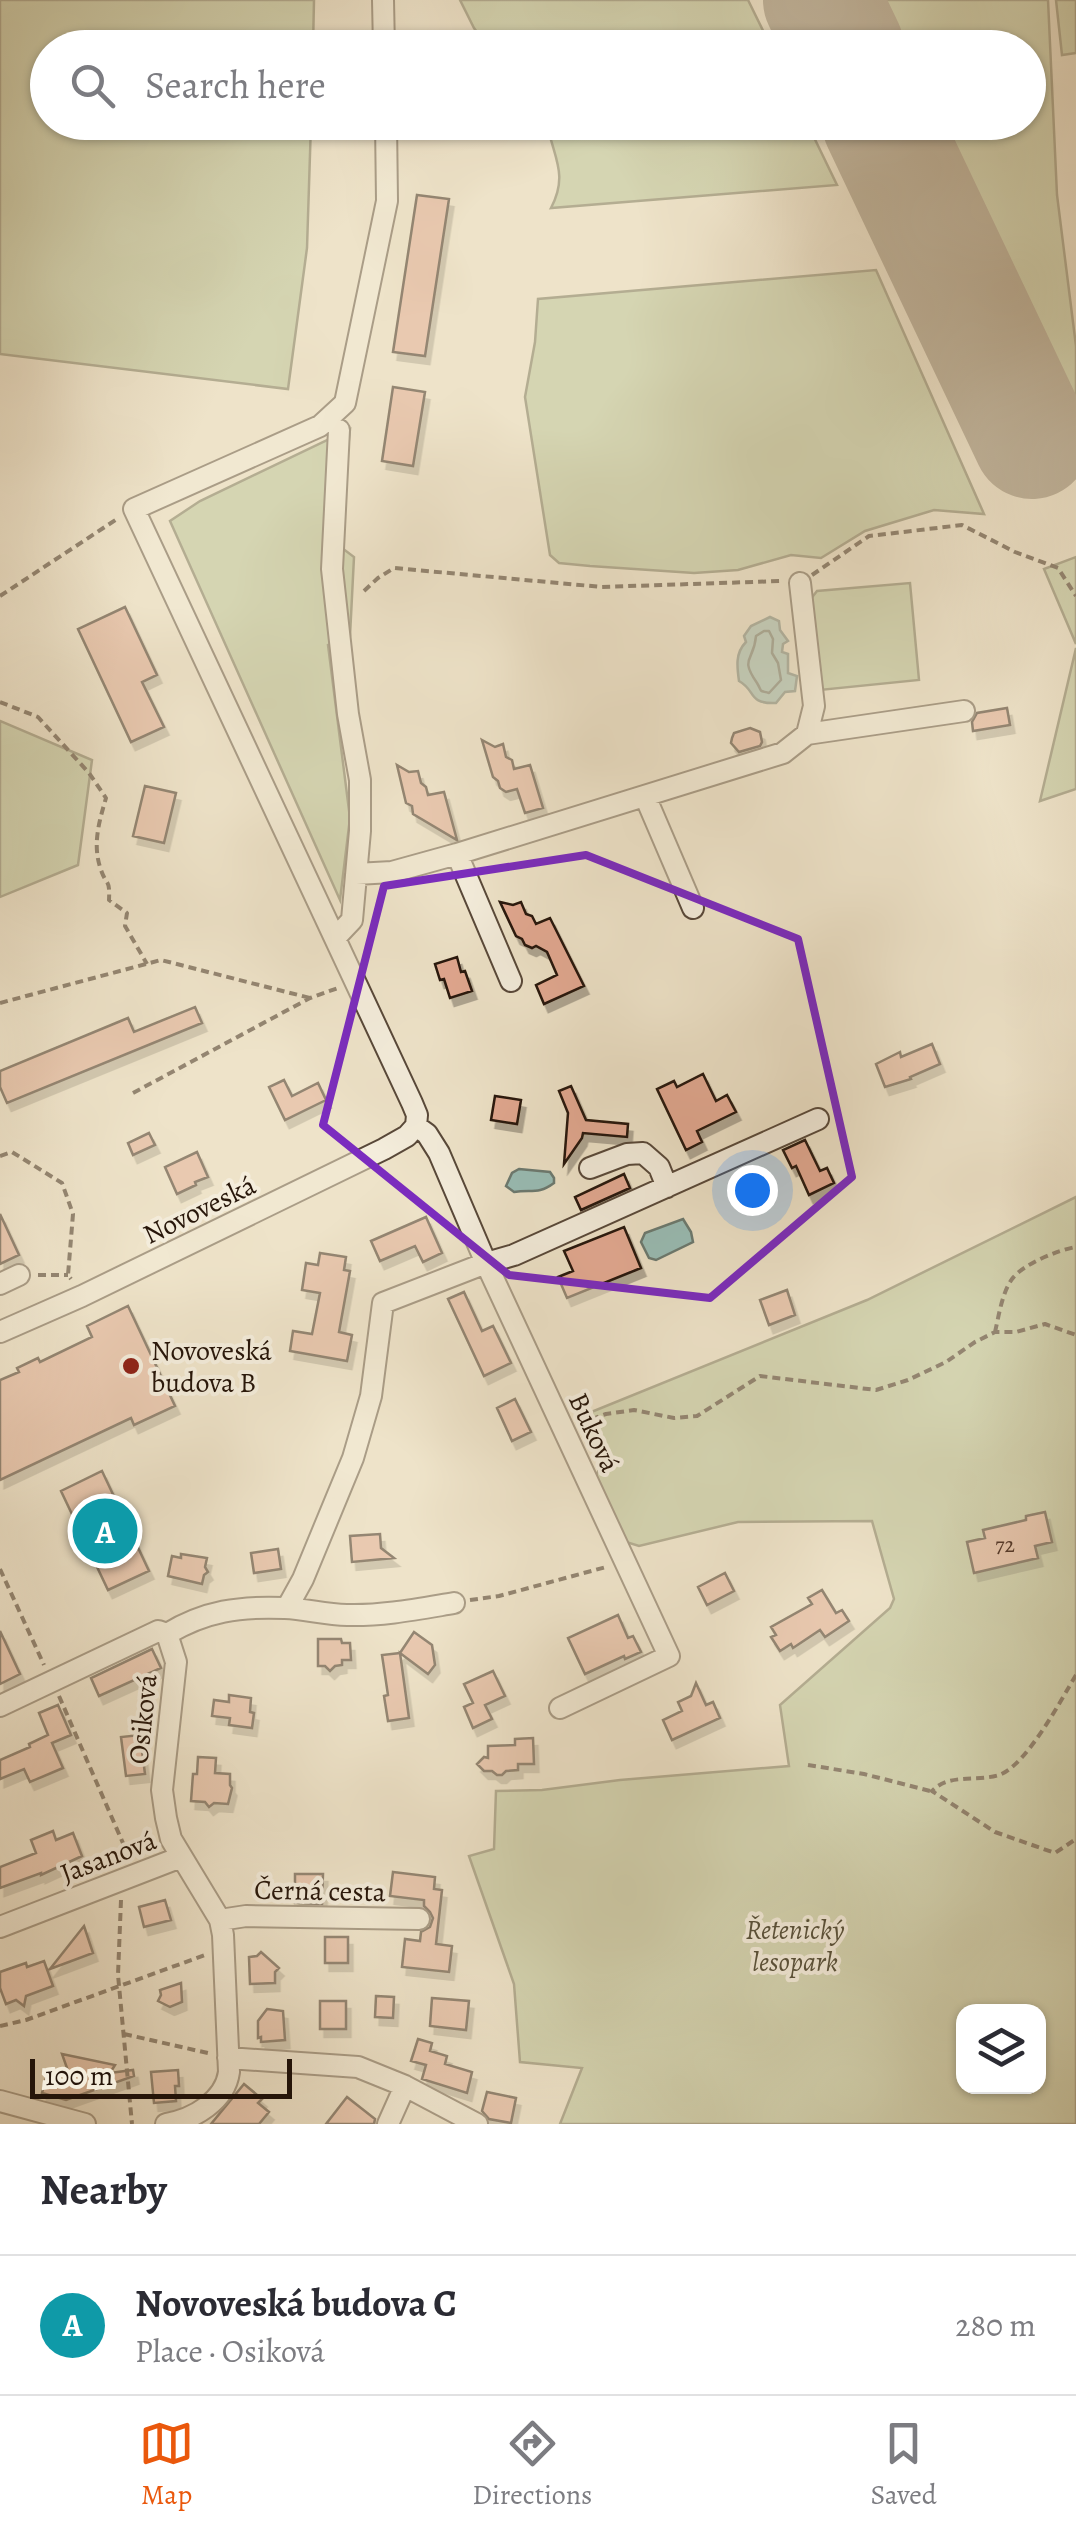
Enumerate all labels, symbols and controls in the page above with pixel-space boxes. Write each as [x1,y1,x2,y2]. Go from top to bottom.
search box [30,30,1046,140]
icon: search [65,58,120,113]
text: Search here [145,59,326,111]
your location [727,1165,778,1216]
street label: Novoveská [137,1166,262,1253]
place label: Novoveská budova B [151,1332,272,1402]
marker: Novoveská budova B [120,1355,142,1377]
street label: Buková [559,1386,629,1478]
pin: A [72,1494,138,1568]
house number: 72 [995,1530,1015,1560]
street label: Osiková [119,1672,167,1766]
street label: Jasanová [55,1821,162,1893]
street label: Černá cesta [254,1871,386,1911]
park label: Řetenický lesopark [746,1911,844,1981]
map controls [956,2004,1046,2094]
button: layers [956,2004,1046,2094]
scale bar [30,2054,292,2098]
text: 100 m [45,2057,113,2095]
text: Nearby [40,2161,167,2218]
text: Novoveská budova C [135,2277,457,2329]
text: A [62,2303,83,2347]
text: 280 m [955,2303,1036,2347]
text: Place · Osiková [135,2329,325,2373]
tab: Map [139,2416,194,2514]
tab: Directions [472,2416,592,2514]
tab: Saved [871,2416,937,2514]

